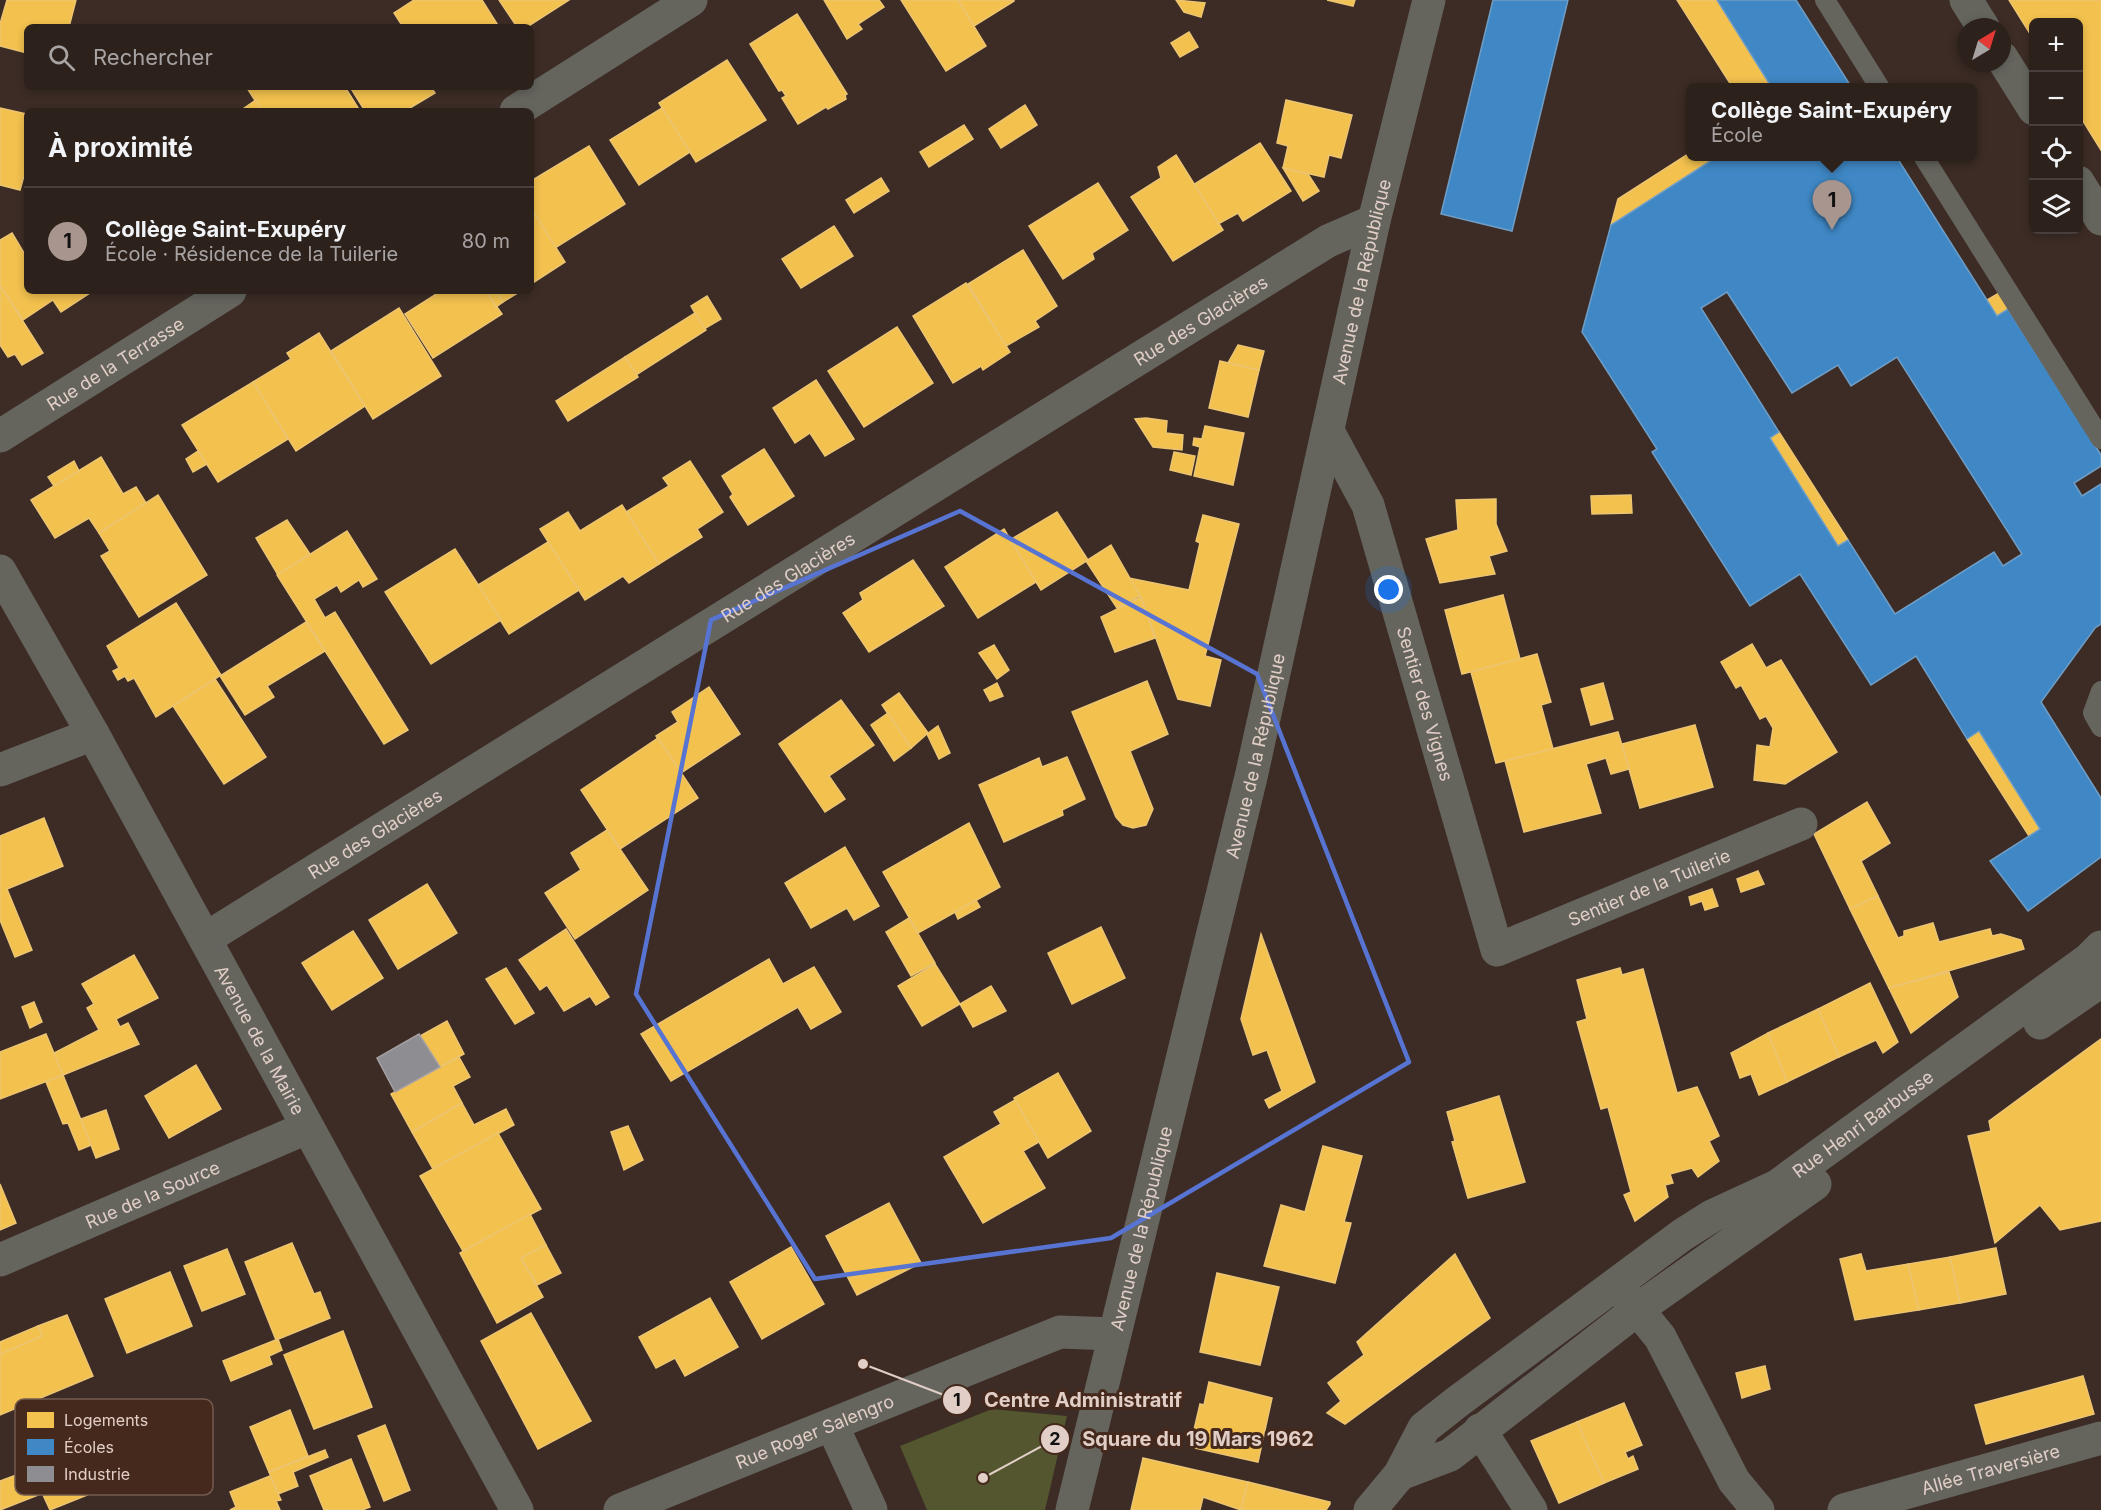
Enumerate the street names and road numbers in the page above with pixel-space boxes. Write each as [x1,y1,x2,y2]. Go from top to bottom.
street label: Avenue de la République [1328,177,1395,386]
street label: Rue des Glacières [1130,271,1271,370]
street label: Rue de la Terrasse [43,312,188,415]
street label: Rue des Glacières [717,527,858,626]
street label: Sentier des Vignes [1393,624,1458,783]
street label: Avenue de la République [1221,651,1289,861]
street label: Rue des Glacières [304,784,446,883]
street label: Sentier de la Tuilerie [1565,844,1733,930]
street label: Avenue de la Mairie [211,961,309,1118]
street label: Rue Henri Barbusse [1788,1065,1937,1182]
street label: Avenue de la République [1106,1124,1176,1333]
street label: Rue de la Source [82,1156,223,1232]
street label: Rue Roger Salengro [732,1390,897,1473]
street label: Allée Traversière [1919,1440,2062,1498]

